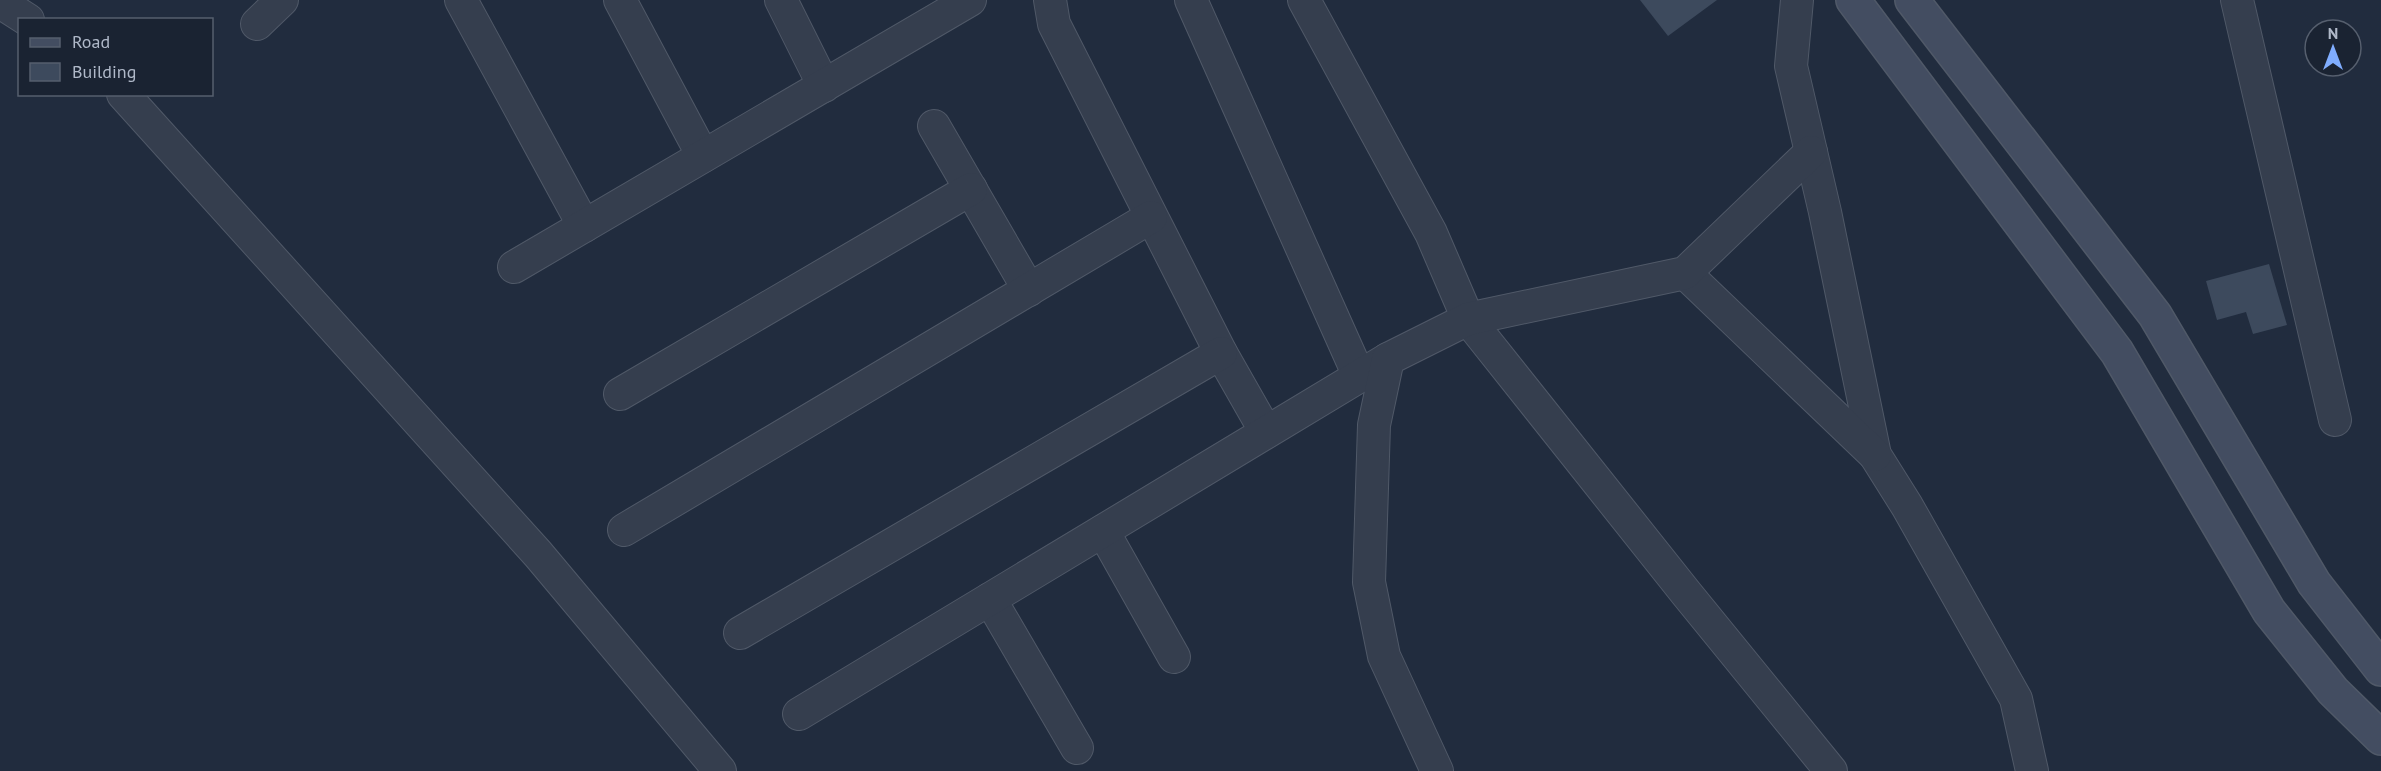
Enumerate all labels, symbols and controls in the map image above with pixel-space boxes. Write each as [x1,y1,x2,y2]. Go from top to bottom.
legend [18,18,213,96]
north arrow [2303,18,2363,78]
text: N [2328,23,2338,43]
text: Road [72,30,110,53]
text: Building [72,60,136,83]

